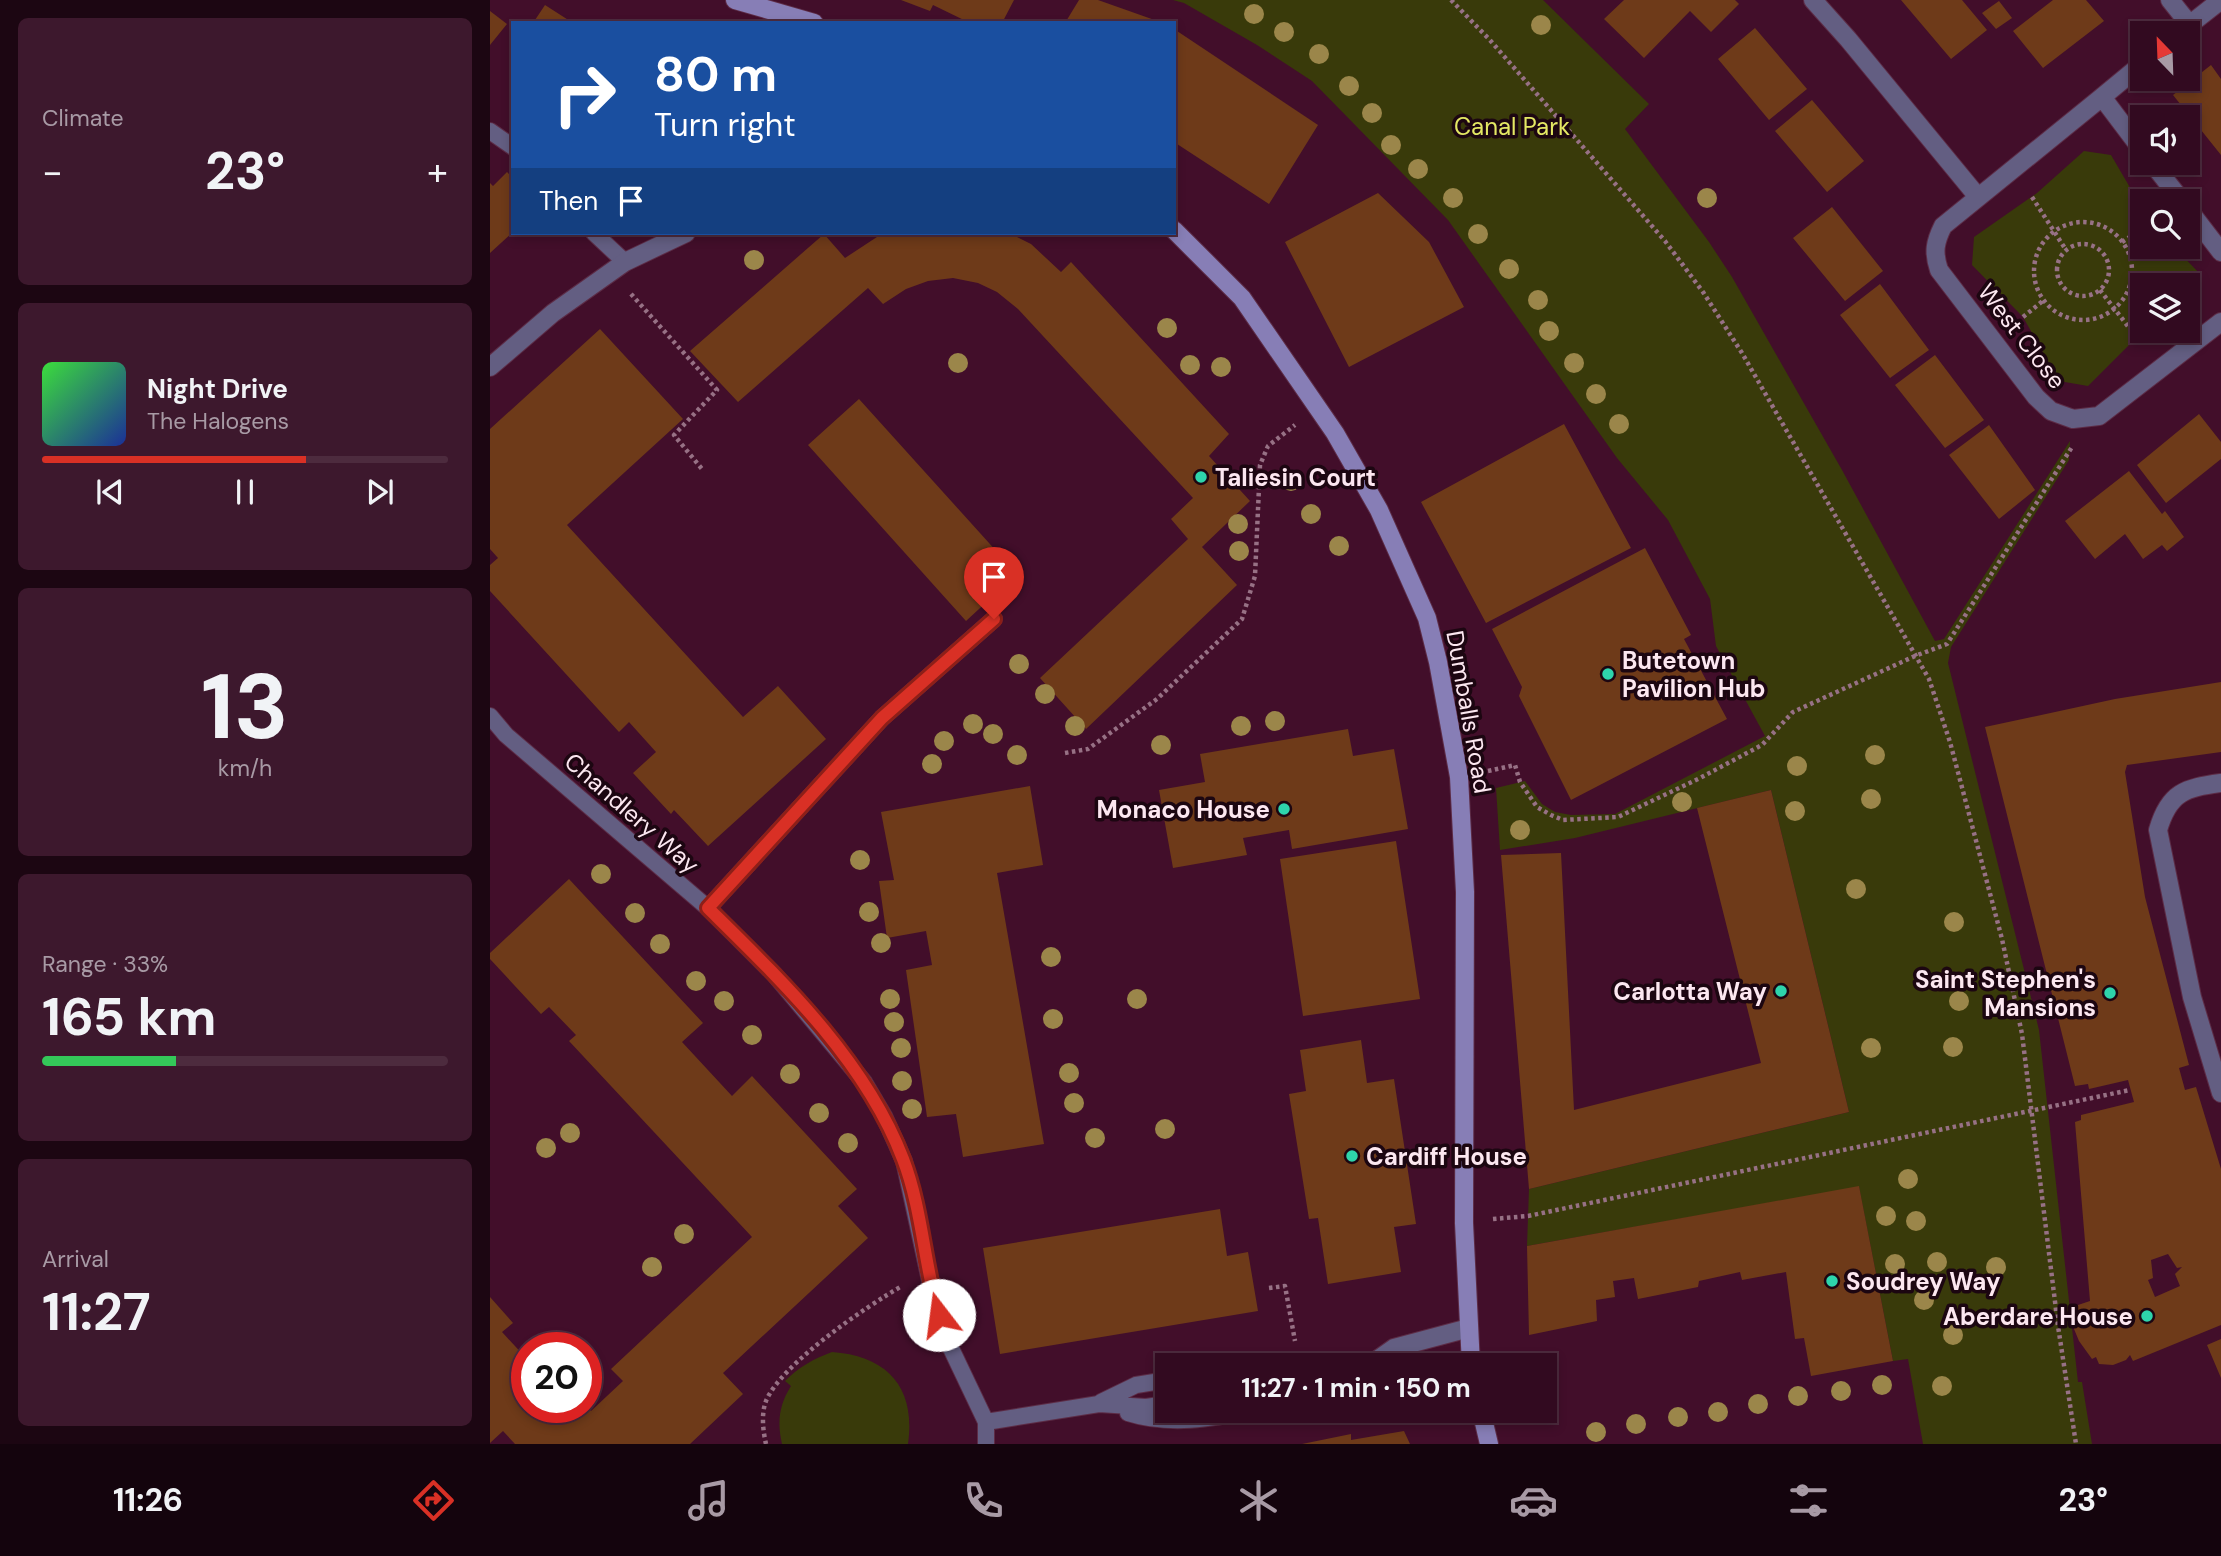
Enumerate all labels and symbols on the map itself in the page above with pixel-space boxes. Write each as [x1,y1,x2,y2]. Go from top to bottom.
north arrow [2130,21,2200,91]
park label: Canal Park [1454,111,1570,142]
street label: West Close [1971,277,2073,395]
place label: Taliesin Court [1215,462,1376,493]
marker: Taliesin Court [1193,469,1209,485]
pin [964,547,1024,619]
street label: Dumballs Road [1439,628,1499,796]
place label: Butetown Pavilion Hub [1622,645,1766,704]
marker: Butetown Pavilion Hub [1600,666,1616,682]
street label: Chandlery Way [558,746,706,880]
place label: Monaco House [1097,794,1270,825]
marker: Monaco House [1276,801,1292,817]
place label: Saint Stephen's Mansions [1915,964,2096,1023]
place label: Carlotta Way [1613,976,1768,1007]
marker: Carlotta Way [1773,983,1789,999]
marker: Saint Stephen's Mansions [2102,985,2118,1001]
place label: Cardiff House [1366,1141,1527,1172]
marker: Cardiff House [1344,1148,1360,1164]
place label: Soudrey Way [1846,1266,2001,1297]
marker: Soudrey Way [1824,1273,1840,1289]
position arrow [902,1278,976,1352]
place label: Aberdare House [1943,1301,2133,1332]
marker: Aberdare House [2139,1308,2155,1324]
speed limit sign: 20 [511,1332,602,1423]

